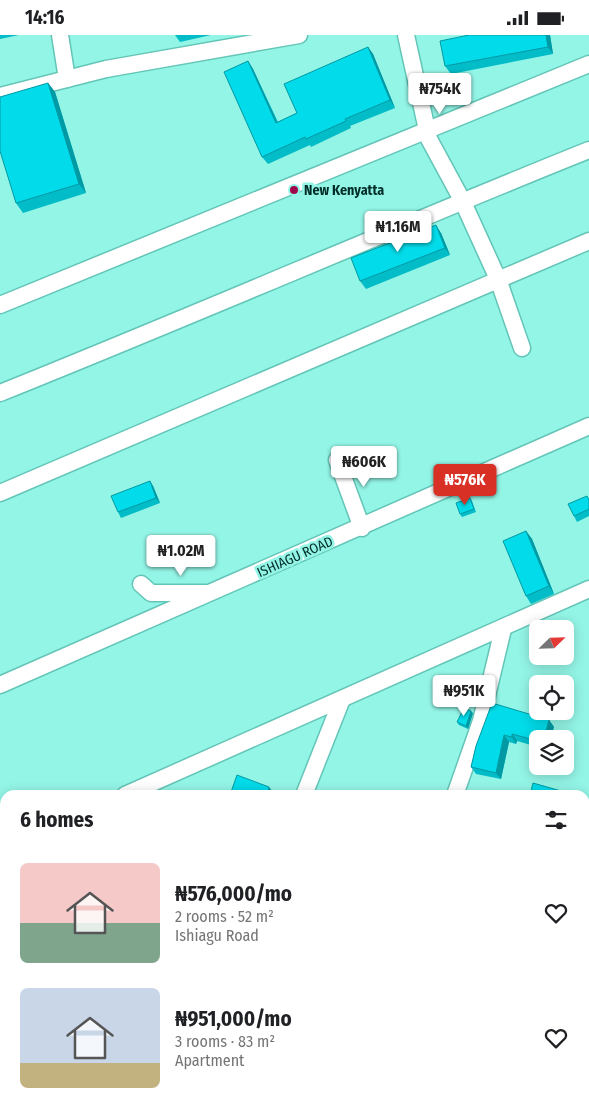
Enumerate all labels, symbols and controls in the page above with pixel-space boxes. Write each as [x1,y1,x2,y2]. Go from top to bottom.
text: 14:16 [25,6,64,29]
pin: ₦754K [405,73,475,115]
text: ₦754K [419,79,461,98]
place label: New Kenyatta [304,182,384,199]
marker: New Kenyatta [288,184,300,196]
pin: ₦1.16M [357,211,439,253]
text: ₦1.16M [376,217,420,236]
pin: ₦606K [329,445,399,488]
text: ₦606K [342,452,386,471]
pin: ₦576K [430,463,500,506]
text: ₦576K [444,470,486,489]
street label: ISHIAGU ROAD [254,533,336,581]
pin: ₦1.02M [140,535,222,577]
text: ₦1.02M [157,541,205,560]
north arrow [529,620,574,665]
map controls [529,620,574,775]
pin: ₦951K [429,675,499,717]
button: locate [529,675,574,720]
text: ₦951K [444,681,484,700]
button: layers [529,730,574,775]
icon: filters [542,806,570,834]
text: 6 homes [20,807,93,833]
text: ₦576,000/mo [175,881,292,907]
icon: home [60,883,120,943]
icon: heart [542,899,570,927]
text: 2 rooms · 52 m² [175,907,274,926]
text: Ishiagu Road [175,926,259,945]
text: ₦951,000/mo [175,1006,292,1032]
icon: home [60,1008,120,1068]
icon: heart [542,1024,570,1052]
text: 3 rooms · 83 m² [175,1032,275,1051]
text: Apartment [175,1051,244,1070]

